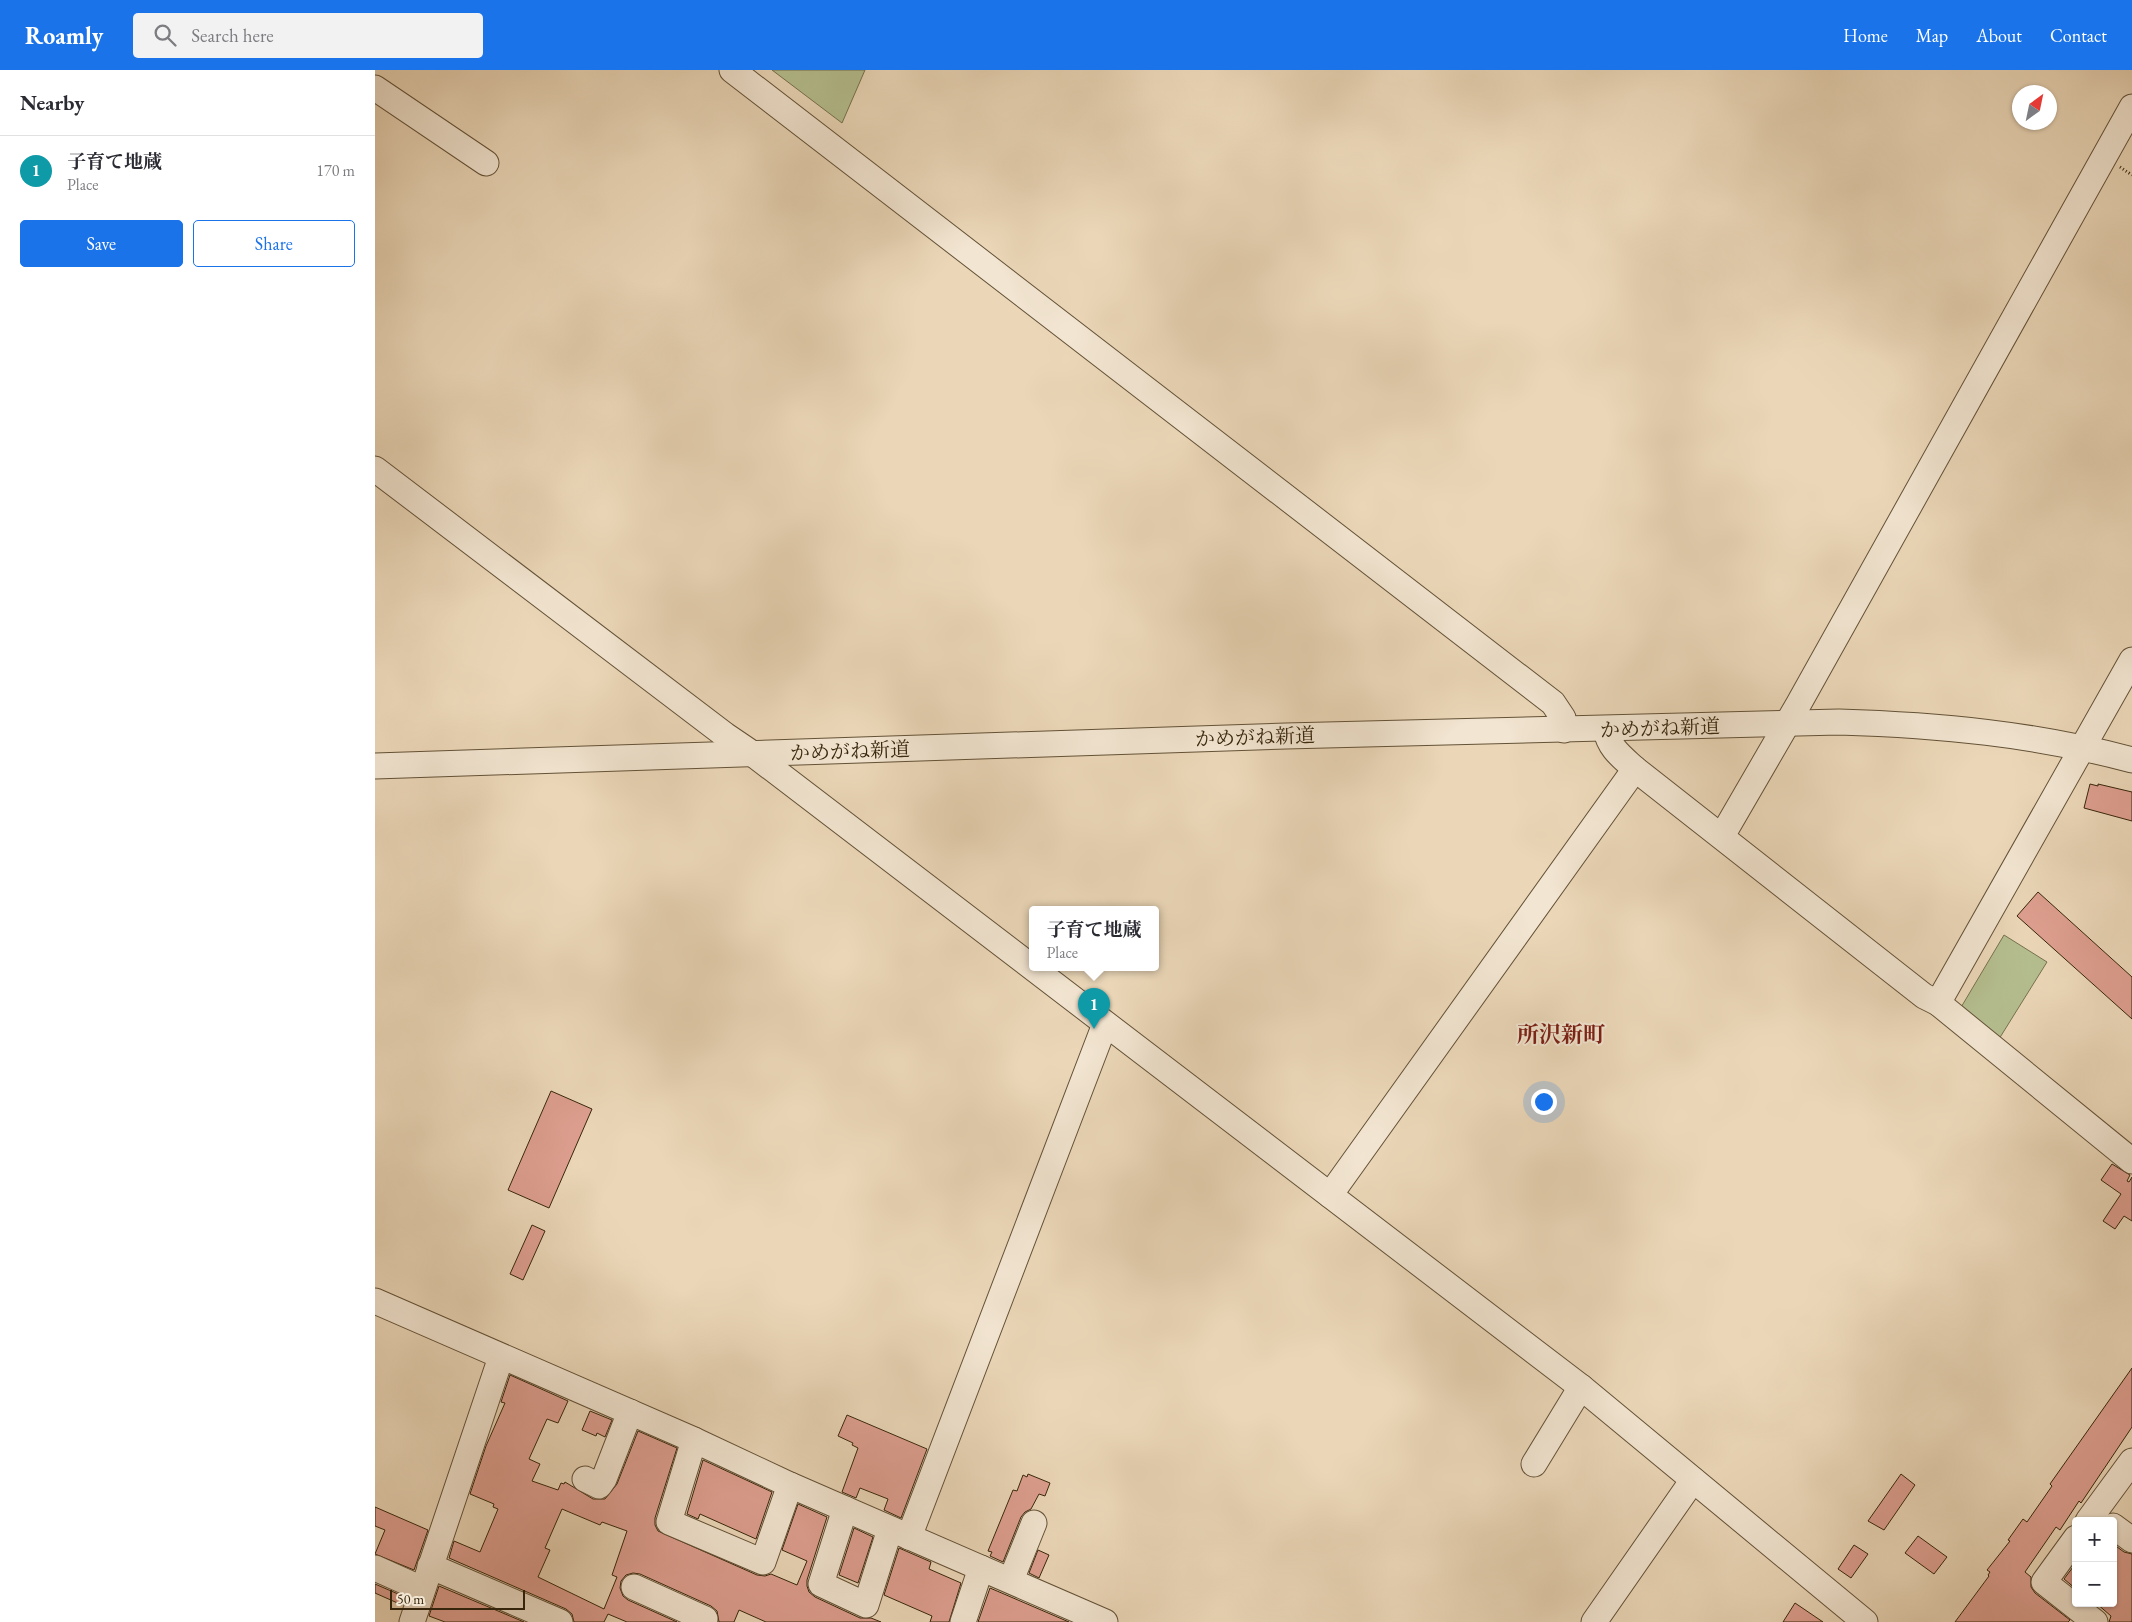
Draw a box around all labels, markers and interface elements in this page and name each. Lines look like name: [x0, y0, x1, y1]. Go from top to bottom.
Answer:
search box: [133, 13, 483, 58]
text: Roamly: [25, 20, 103, 51]
icon: search: [151, 21, 179, 49]
text: Search here: [191, 23, 274, 48]
text: Home: [1843, 24, 1888, 47]
text: Map: [1916, 24, 1948, 47]
text: About: [1976, 24, 2022, 47]
text: Contact: [2050, 24, 2107, 47]
north arrow: [2012, 85, 2057, 130]
text: Nearby: [20, 89, 84, 116]
text: 子育て地蔵: [67, 149, 162, 174]
text: 1: [32, 160, 40, 181]
text: 170 m: [316, 160, 355, 181]
text: Place: [67, 174, 99, 195]
button: Save: [20, 220, 183, 267]
button: Share: [193, 220, 355, 267]
street label: かめがね新道: [1600, 713, 1720, 743]
street label: かめがね新道: [1195, 722, 1315, 752]
street label: かめがね新道: [790, 736, 910, 766]
popup: [1029, 906, 1159, 971]
text: 子育て地蔵: [1046, 917, 1142, 942]
text: Place: [1046, 942, 1078, 963]
pin: 1: [1078, 988, 1110, 1029]
district label: 所沢新町: [1517, 1020, 1605, 1049]
your location: [1531, 1089, 1557, 1115]
map controls: [2072, 1517, 2117, 1607]
button: +: [2072, 1517, 2117, 1562]
button: −: [2072, 1562, 2117, 1607]
scale bar: [390, 1587, 525, 1610]
text: 50 m: [397, 1590, 424, 1608]

